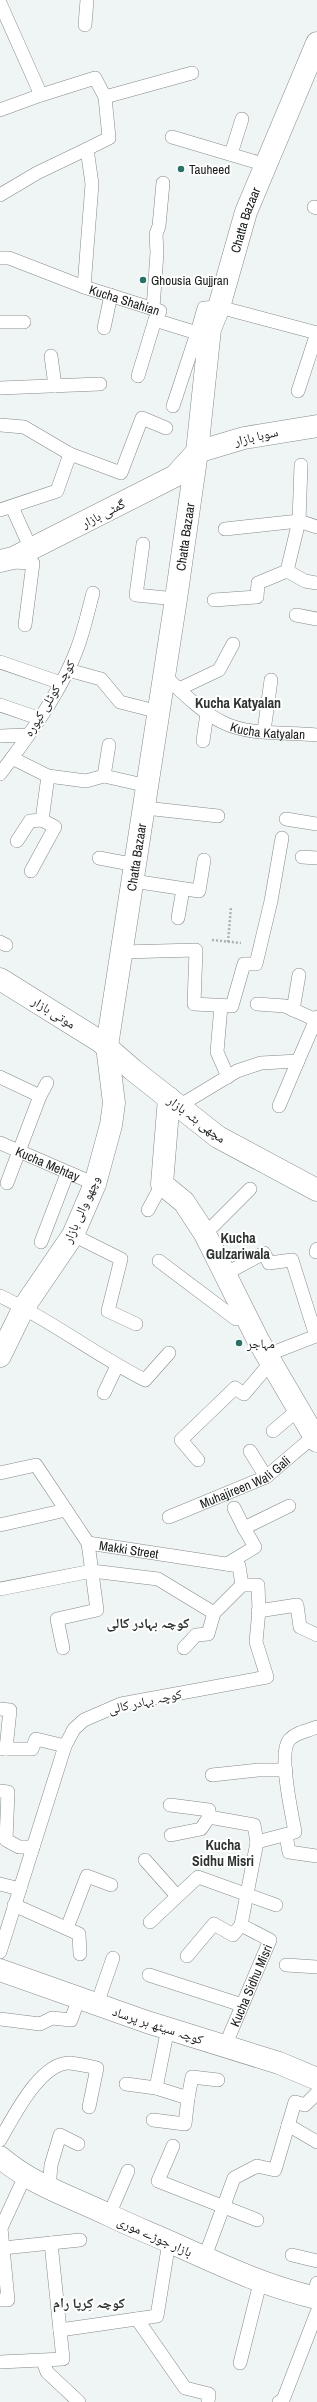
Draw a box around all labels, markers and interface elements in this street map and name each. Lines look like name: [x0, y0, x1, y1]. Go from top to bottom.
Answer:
place label: Tauheed: [189, 161, 230, 178]
marker: Tauheed: [176, 164, 186, 174]
street label: Chatta Bazaar: [227, 184, 265, 255]
place label: Ghousia Gujjran: [151, 272, 229, 289]
marker: Ghousia Gujjran: [138, 275, 148, 285]
street label: Kucha Shahian: [87, 281, 162, 319]
street label: سوہا بازار: [232, 423, 280, 450]
street label: گمٹی بازار: [77, 495, 129, 532]
street label: Chatta Bazaar: [172, 502, 199, 572]
street label: کوچہ کوٹلی کپورہ: [20, 656, 79, 740]
district label: Kucha Katyalan: [195, 694, 281, 712]
street label: Kucha Katyalan: [228, 718, 306, 743]
street label: Chatta Bazaar: [123, 822, 150, 892]
street label: موتی بازار: [28, 992, 79, 1032]
street label: مچھی ہٹہ بازار: [163, 1091, 229, 1147]
street label: Kucha Mehtay: [13, 1143, 83, 1186]
street label: وچھو والی بازار: [59, 1173, 104, 1247]
district label: Kucha Gulzariwala: [206, 1229, 271, 1263]
place label: مہاجر: [246, 1335, 275, 1352]
marker: مہاجر: [234, 1338, 244, 1348]
street label: Muhajireen Wali Gali: [197, 1452, 294, 1512]
street label: Makki Street: [98, 1537, 160, 1563]
district label: کوچہ بہادر کالی: [107, 1614, 189, 1632]
street label: کوچہ بہادر کالی: [107, 1685, 184, 1718]
district label: Kucha Sidhu Misri: [192, 1836, 254, 1870]
street label: Kucha Sidhu Misri: [226, 1942, 276, 2029]
street label: کوچہ سیٹھ ہر پرساد: [110, 2003, 206, 2048]
street label: بازار جوڑے موری: [115, 2212, 195, 2261]
district label: کوچہ کِرپا رام: [53, 2294, 125, 2313]

